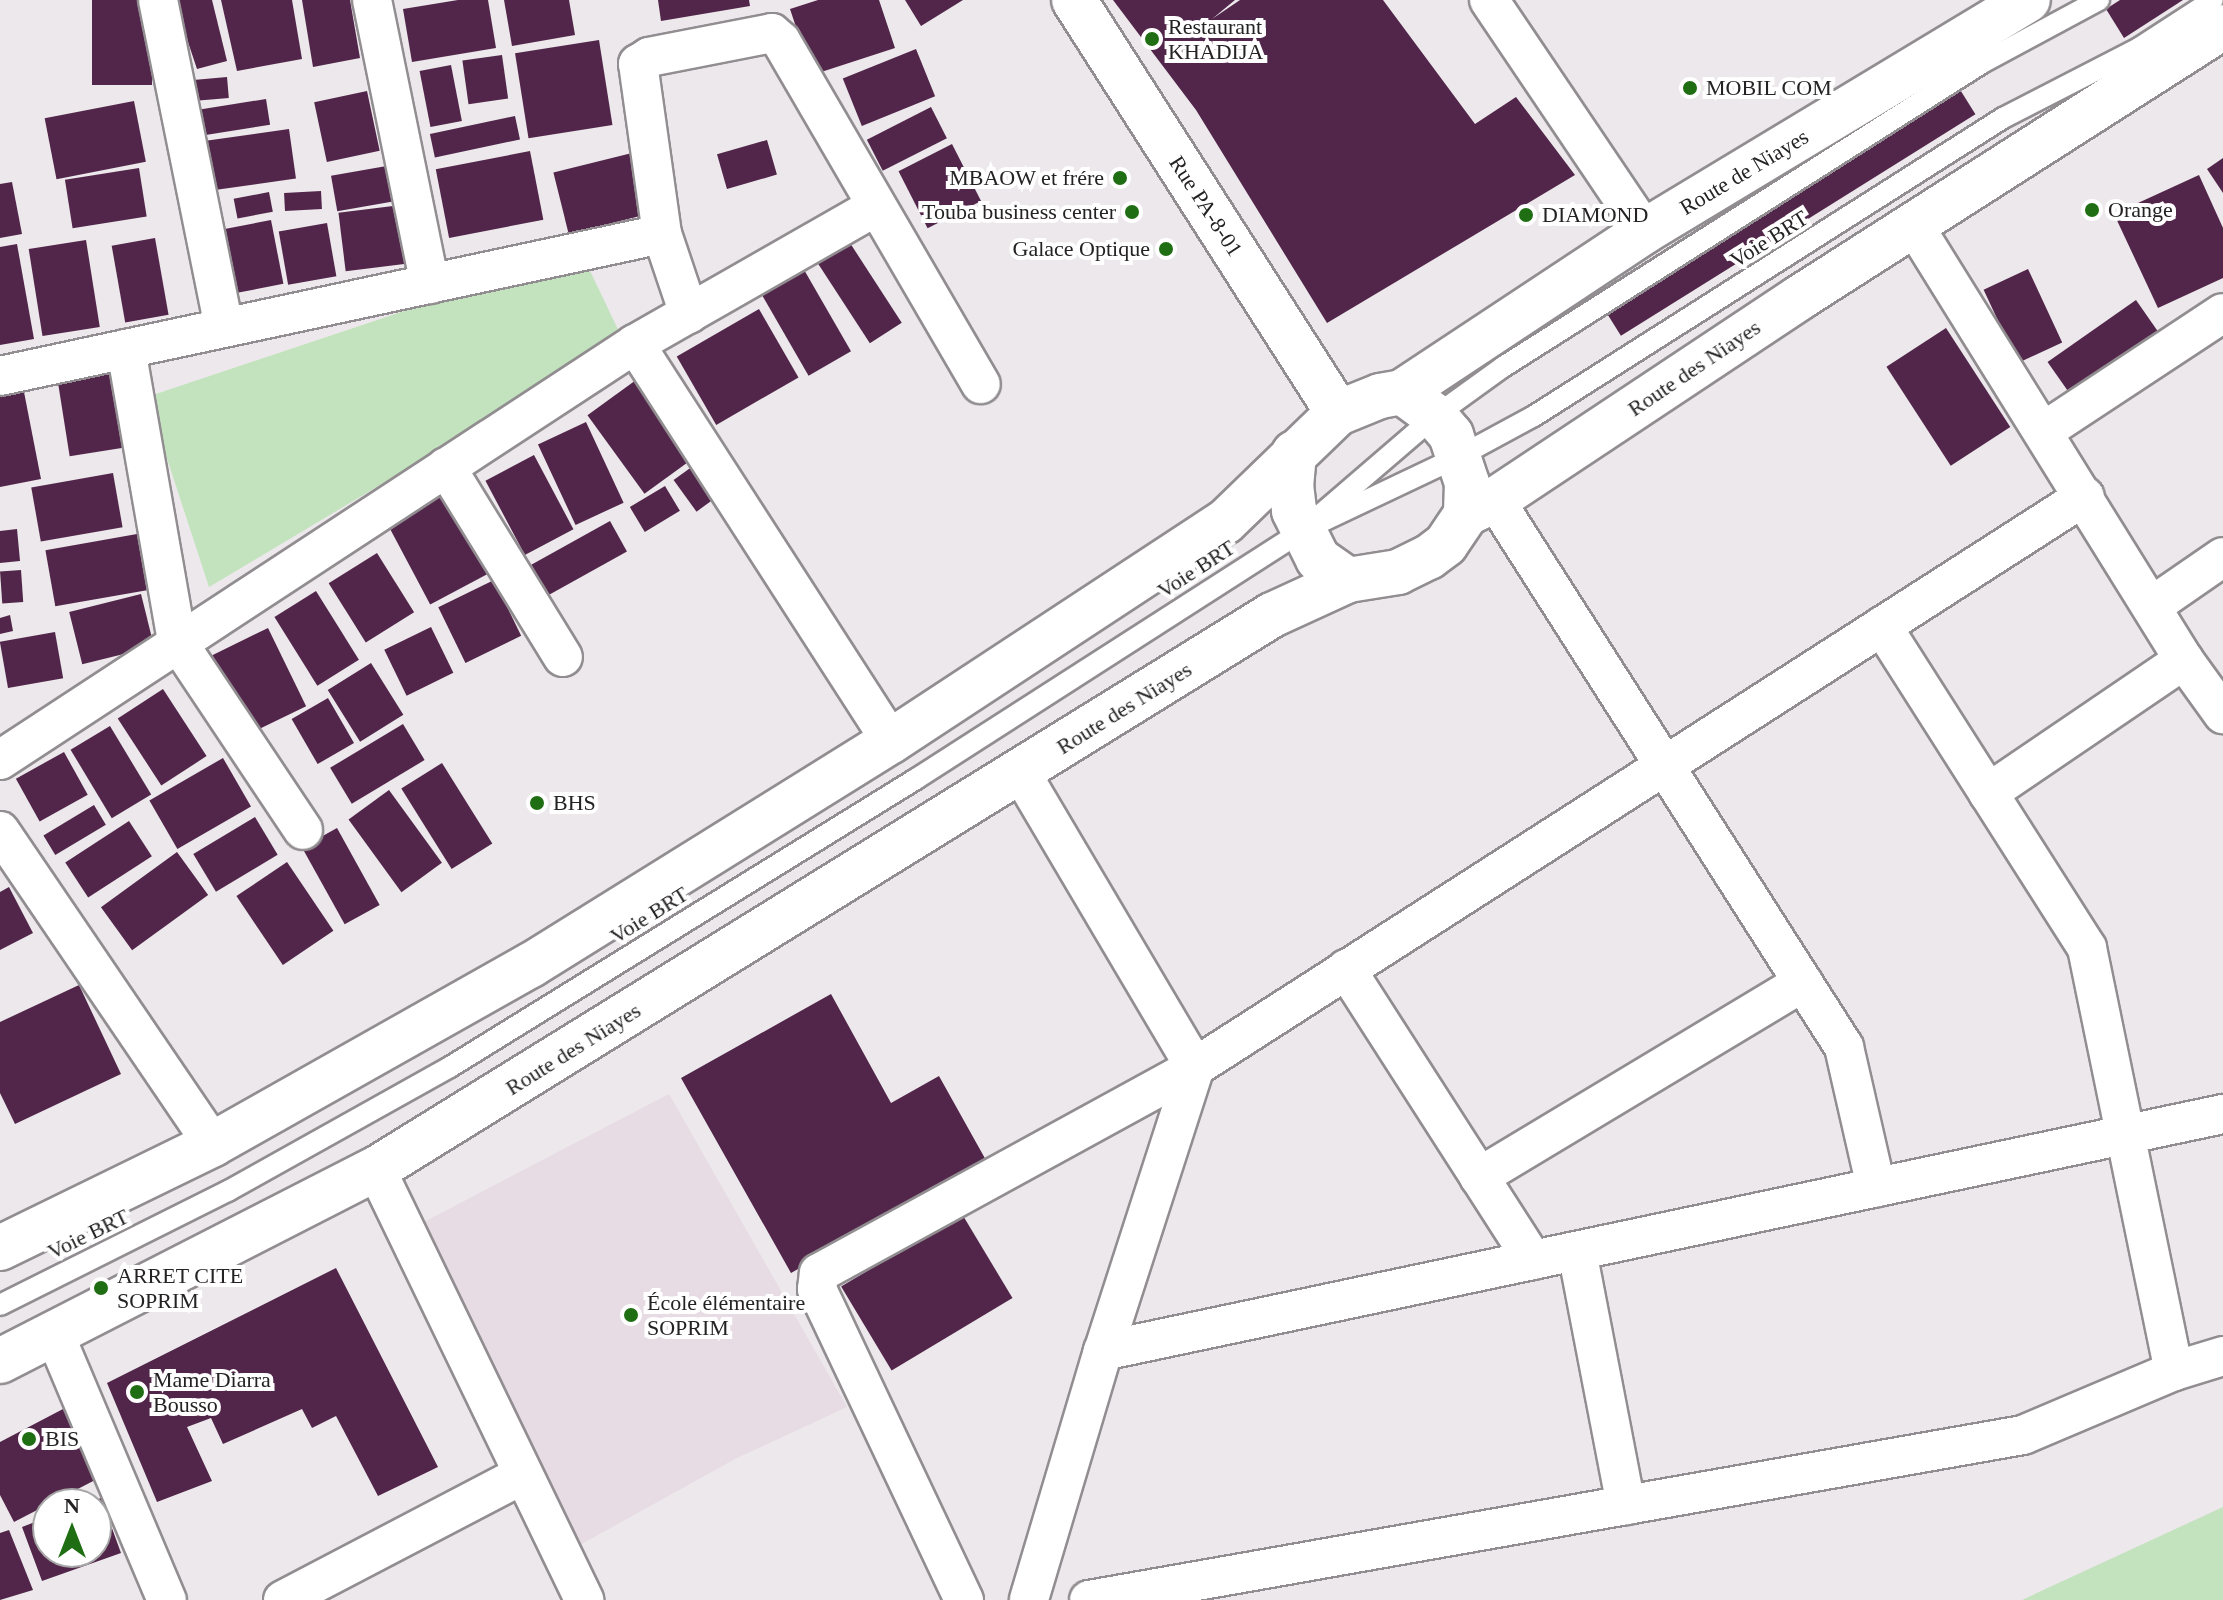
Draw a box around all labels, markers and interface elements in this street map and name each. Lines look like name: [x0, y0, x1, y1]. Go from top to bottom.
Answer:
place label: Restaurant KHADIJA: [1168, 13, 1263, 64]
marker: Restaurant KHADIJA: [1143, 30, 1161, 48]
place label: MOBIL COM: [1706, 75, 1833, 101]
marker: MOBIL COM: [1681, 79, 1699, 97]
street label: Route de Niayes: [1675, 123, 1813, 221]
street label: Rue PA-8-01: [1164, 151, 1248, 261]
place label: MBAOW et frére: [949, 165, 1104, 191]
marker: MBAOW et frére: [1111, 169, 1129, 187]
place label: Orange: [2108, 197, 2173, 223]
place label: Touba business center: [922, 199, 1116, 225]
marker: Orange: [2083, 201, 2101, 219]
place label: DIAMOND: [1542, 202, 1648, 228]
marker: Touba business center: [1123, 203, 1141, 221]
street label: Voie BRT: [1725, 205, 1813, 273]
marker: DIAMOND: [1517, 206, 1535, 224]
place label: Galace Optique: [1013, 236, 1150, 262]
marker: Galace Optique: [1157, 240, 1175, 258]
street label: Route des Niayes: [1623, 314, 1765, 422]
street label: Voie BRT: [1152, 534, 1240, 604]
street label: Route des Niayes: [1052, 656, 1196, 760]
place label: BHS: [553, 790, 596, 816]
marker: BHS: [528, 794, 546, 812]
street label: Voie BRT: [605, 881, 693, 949]
street label: Route des Niayes: [501, 997, 645, 1101]
street label: Voie BRT: [43, 1203, 133, 1265]
place label: ARRET CITE SOPRIM: [117, 1262, 243, 1314]
marker: ARRET CITE SOPRIM: [92, 1279, 110, 1297]
place label: École élémentaire SOPRIM: [647, 1289, 805, 1340]
marker: École élémentaire SOPRIM: [622, 1306, 640, 1324]
place label: Mame Diarra Bousso: [153, 1366, 271, 1418]
marker: Mame Diarra Bousso: [128, 1383, 146, 1401]
place label: BIS: [45, 1426, 79, 1452]
marker: BIS: [20, 1430, 38, 1448]
north arrow: [32, 1488, 112, 1568]
text: N: [64, 1493, 80, 1518]

